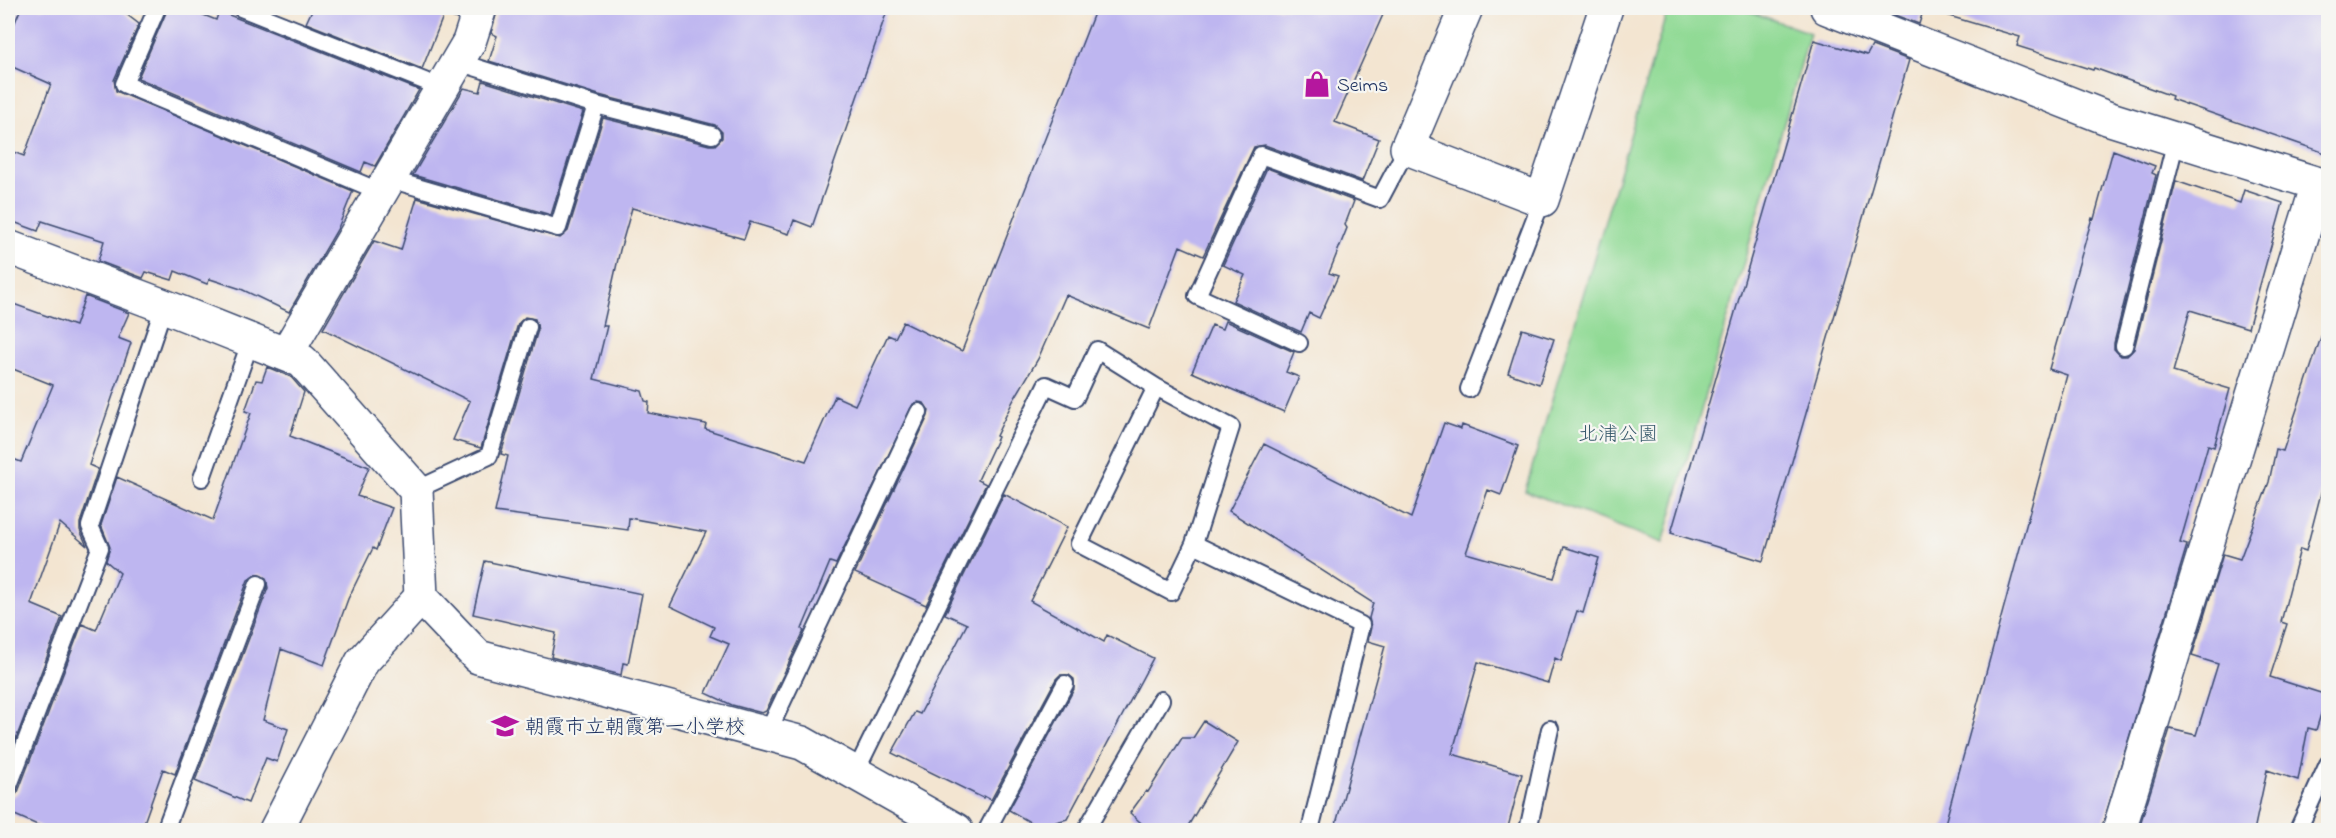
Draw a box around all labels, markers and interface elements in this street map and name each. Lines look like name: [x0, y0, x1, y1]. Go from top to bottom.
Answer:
shop icon: Seims: [1302, 69, 1332, 99]
place label: Seims: [1337, 72, 1388, 101]
park label: 北浦公園: [1578, 421, 1658, 450]
school or university icon: 朝霞市立朝霞第一小学校: [490, 711, 520, 741]
place label: 朝霞市立朝霞第一小学校: [525, 714, 745, 743]

